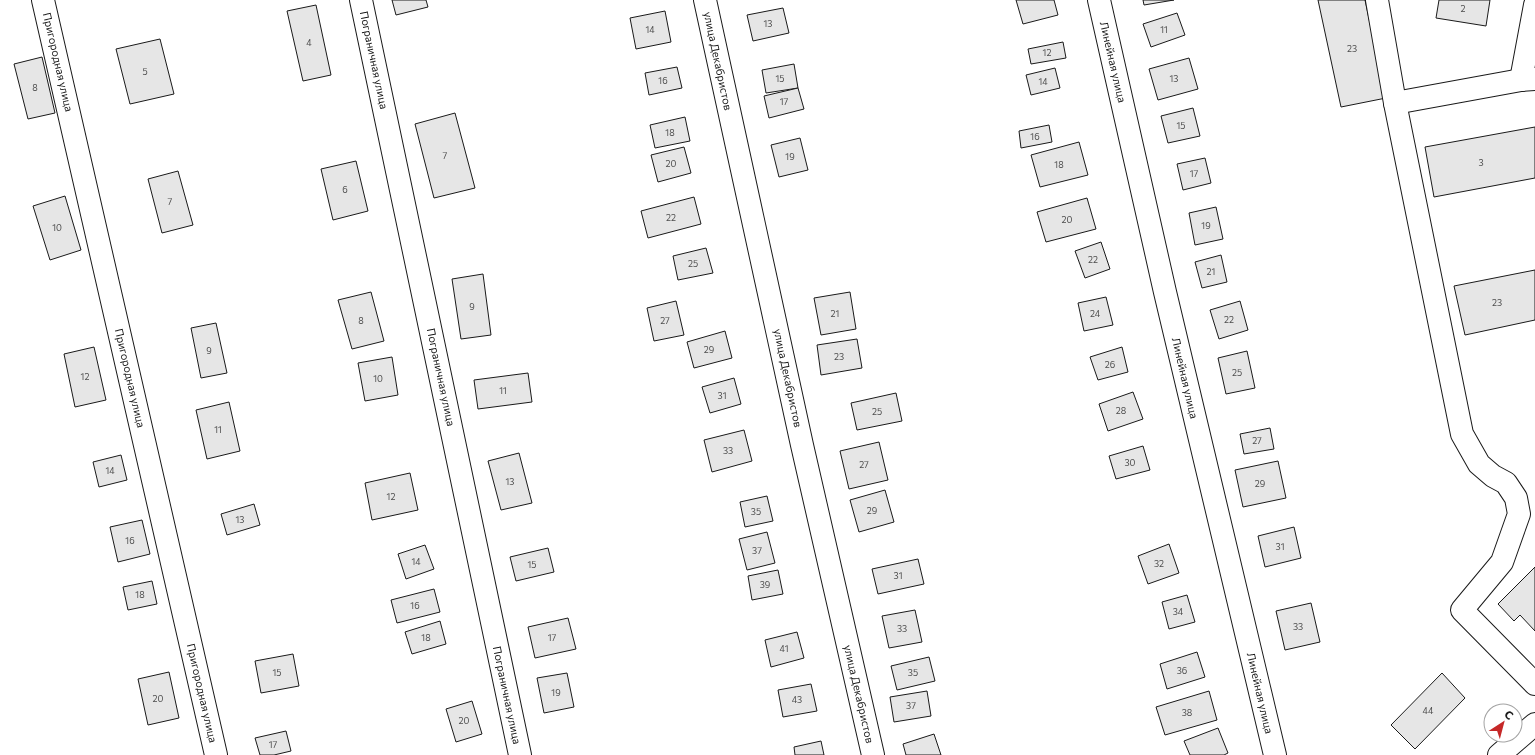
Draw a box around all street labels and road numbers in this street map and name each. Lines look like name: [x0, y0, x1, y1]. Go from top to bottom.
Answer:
street label: Пограничная улица: [358, 10, 391, 110]
street label: улица Декабристов: [702, 10, 735, 112]
street label: Пригородная улица: [41, 11, 76, 113]
street label: Линейная улица: [1098, 20, 1129, 104]
street label: Пригородная улица: [113, 327, 148, 429]
street label: Пограничная улица: [425, 327, 458, 427]
street label: улица Декабристов: [772, 327, 805, 429]
street label: Линейная улица: [1170, 336, 1201, 420]
street label: Пригородная улица: [185, 642, 220, 744]
street label: улица Декабристов: [842, 643, 877, 744]
street label: Пограничная улица: [491, 645, 524, 745]
street label: Линейная улица: [1245, 651, 1276, 735]

